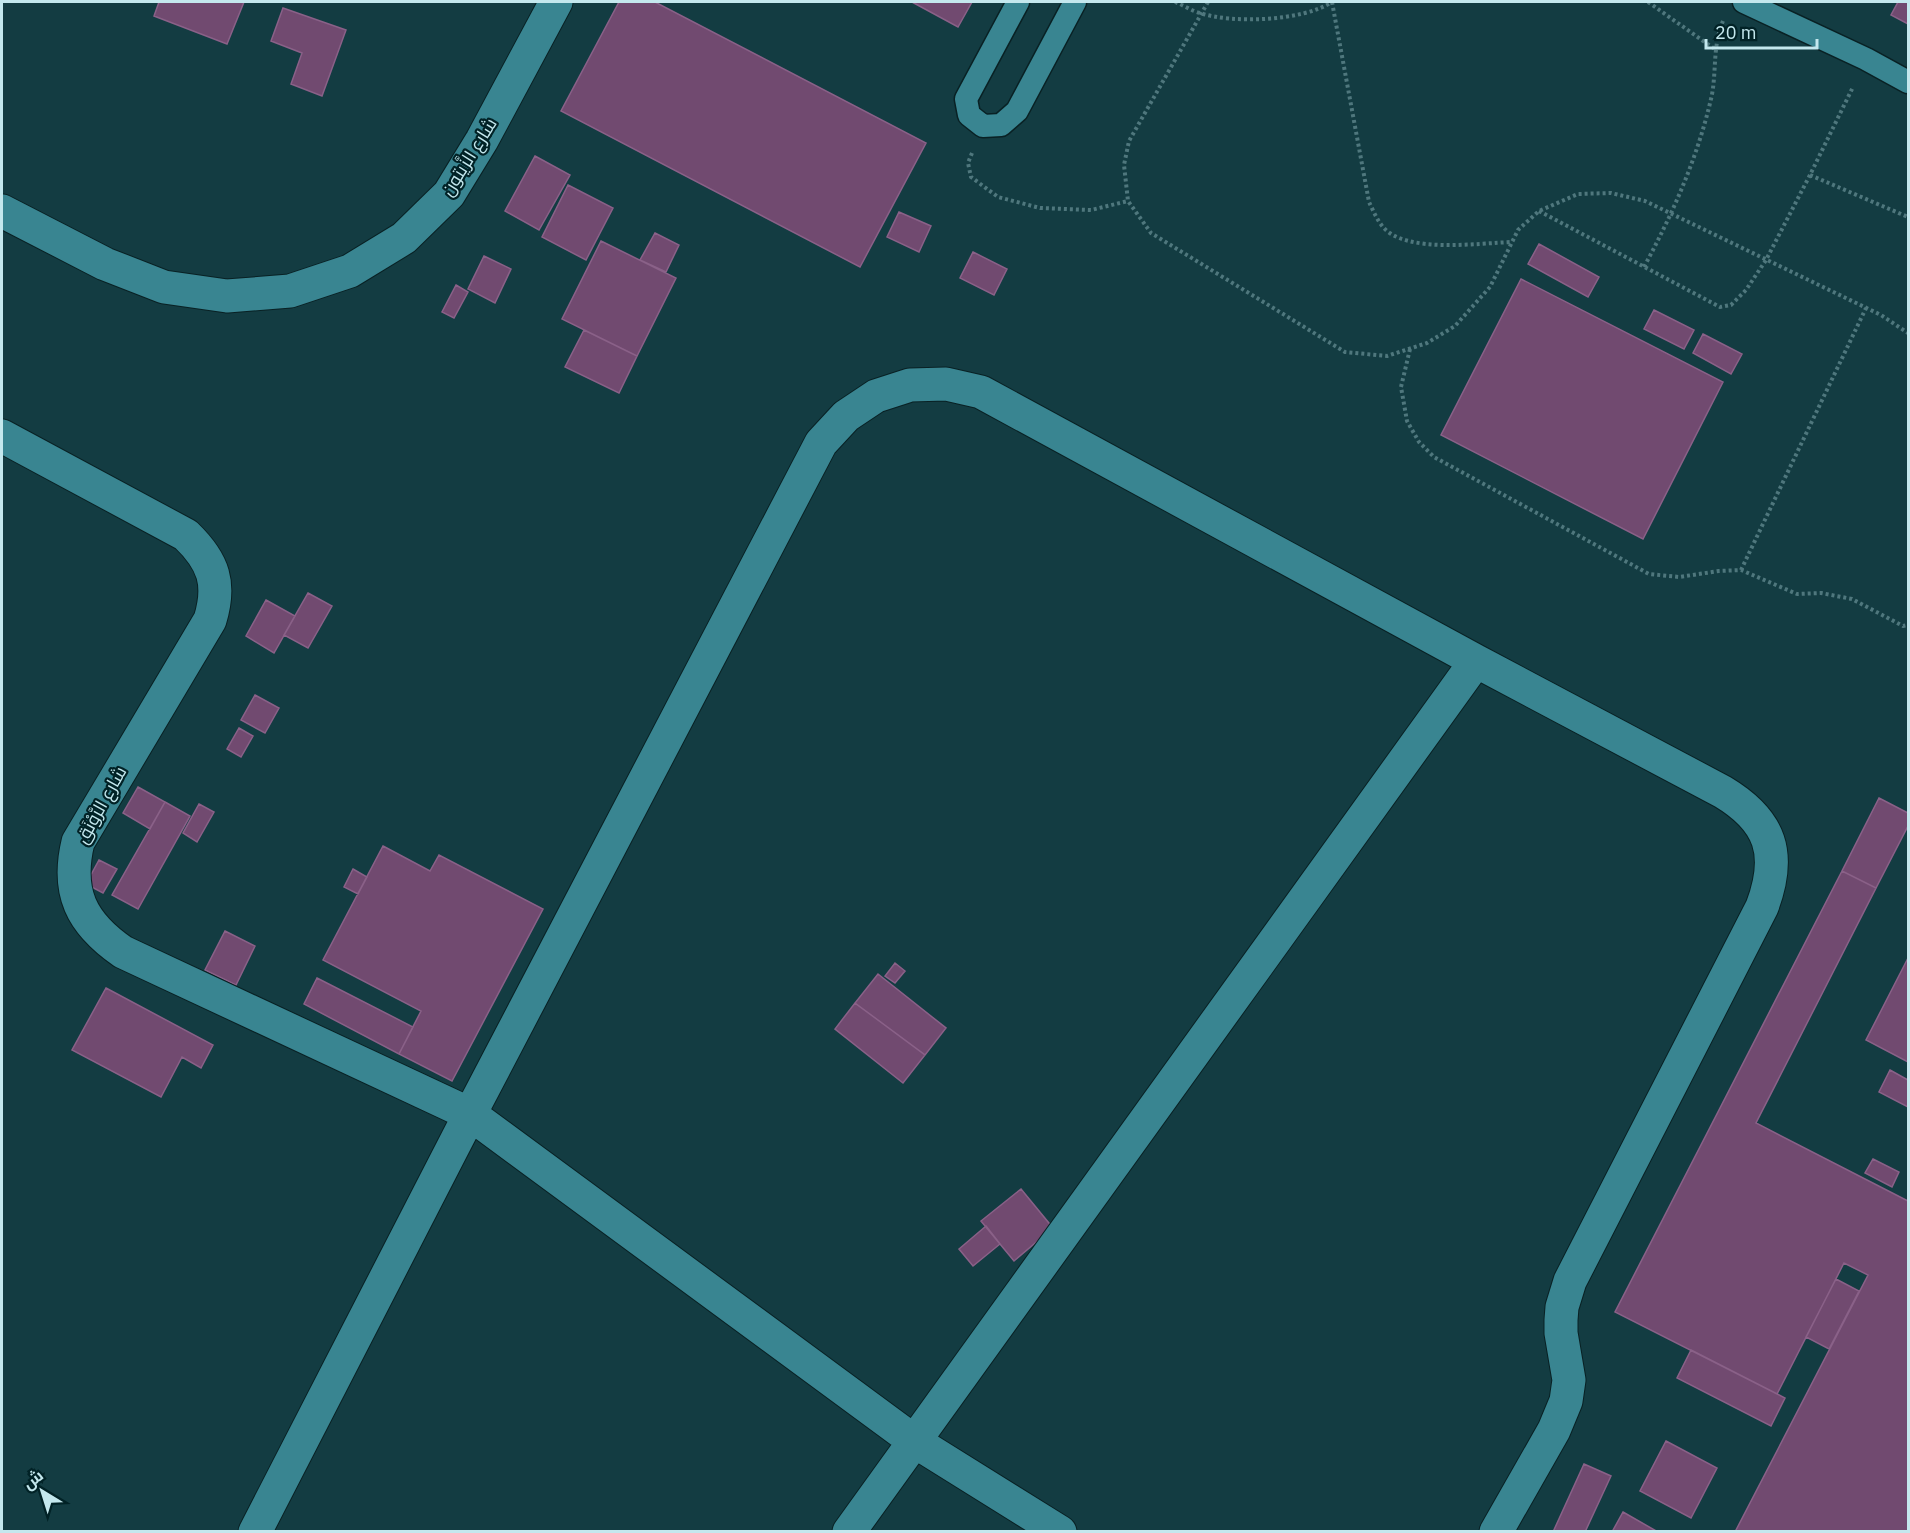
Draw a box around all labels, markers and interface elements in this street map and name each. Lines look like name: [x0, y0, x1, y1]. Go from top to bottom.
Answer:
scale bar: [1706, 12, 1817, 50]
text: 20 m: [1715, 21, 1757, 44]
street label: شارع الزَّيتون: [435, 113, 503, 201]
street label: شارع الرَّوْنَق: [70, 762, 132, 848]
north arrow: [12, 1461, 72, 1521]
text: ش: [19, 1465, 47, 1493]

